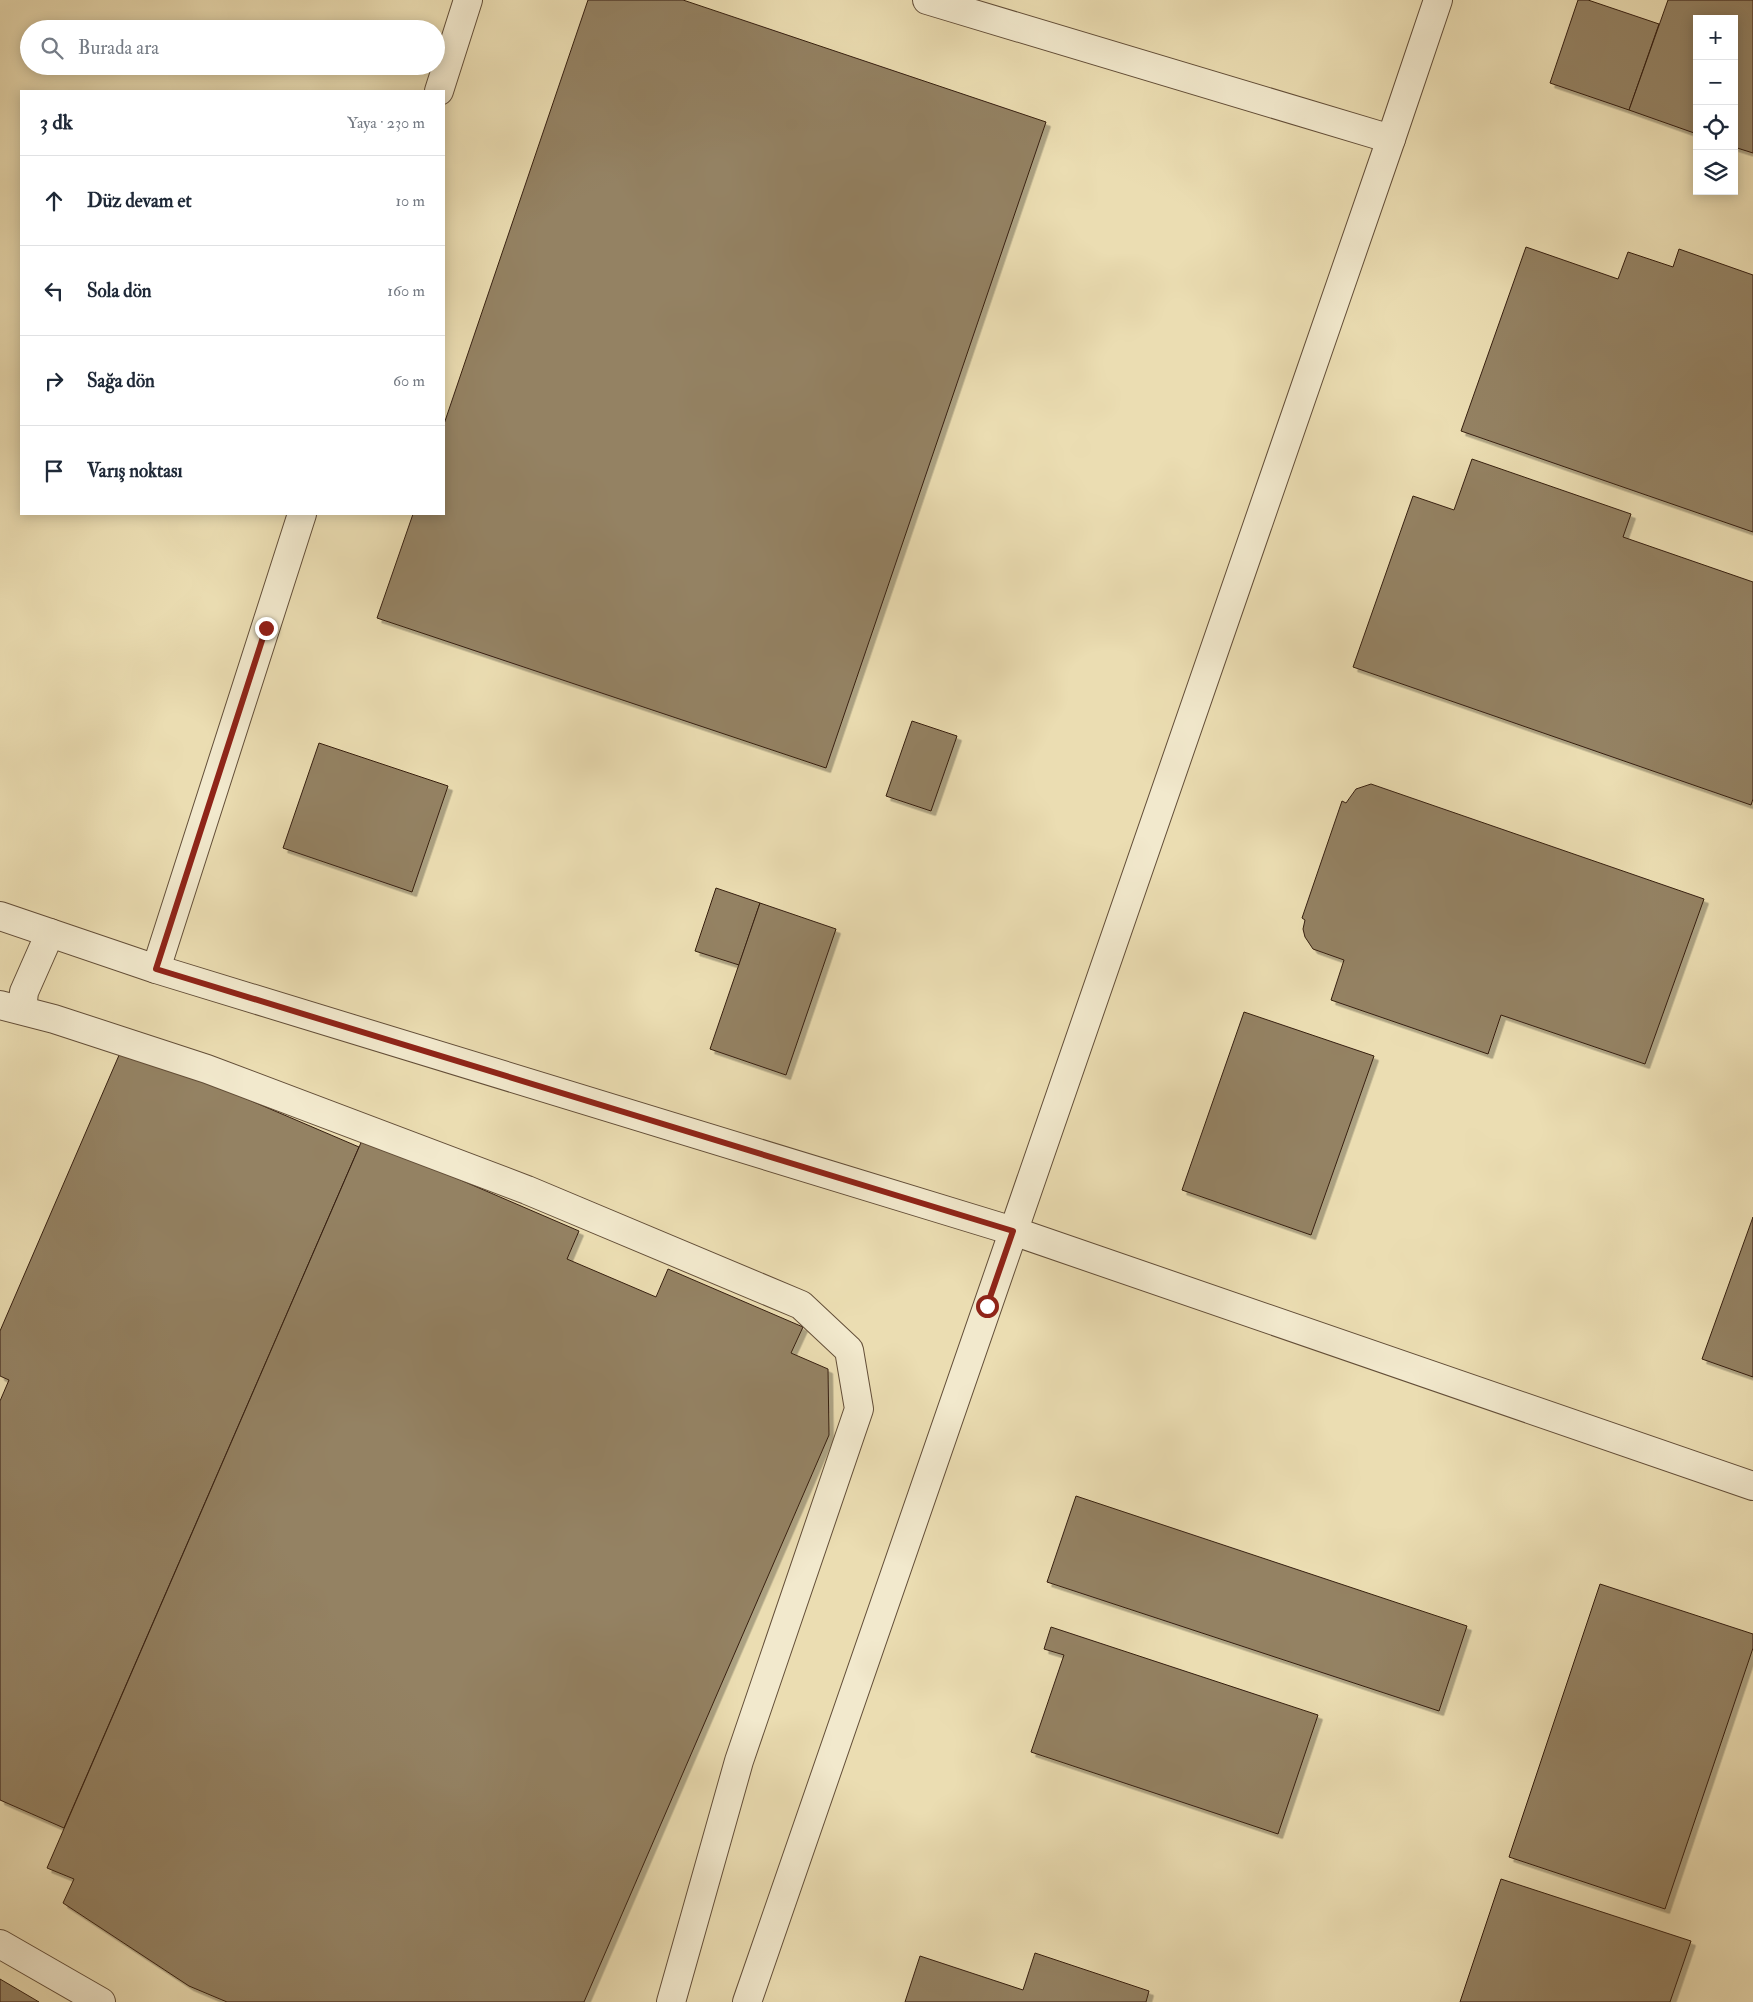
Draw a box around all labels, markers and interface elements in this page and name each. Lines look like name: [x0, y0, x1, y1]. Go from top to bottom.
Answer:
map controls: [1693, 15, 1738, 195]
button: +: [1693, 15, 1738, 60]
search box: [20, 20, 445, 75]
icon: search: [38, 34, 66, 62]
text: Burada ara: [78, 36, 159, 60]
button: −: [1693, 60, 1738, 105]
button: locate: [1693, 105, 1738, 150]
text: 3 dk: [40, 109, 73, 136]
text: Yaya · 230 m: [347, 113, 425, 133]
button: layers: [1693, 150, 1738, 195]
icon: ahead: [40, 187, 68, 215]
text: Düz devam et: [87, 189, 192, 213]
text: 10 m: [395, 191, 425, 211]
icon: left: [40, 277, 68, 305]
text: Sola dön: [87, 279, 152, 303]
text: 160 m: [387, 281, 425, 301]
icon: right: [40, 367, 68, 395]
text: Sağa dön: [87, 369, 155, 393]
text: 60 m: [393, 371, 425, 391]
icon: arrive: [40, 457, 68, 485]
text: Varış noktası: [87, 459, 183, 483]
route end: [255, 617, 278, 640]
route start: [976, 1295, 999, 1318]

